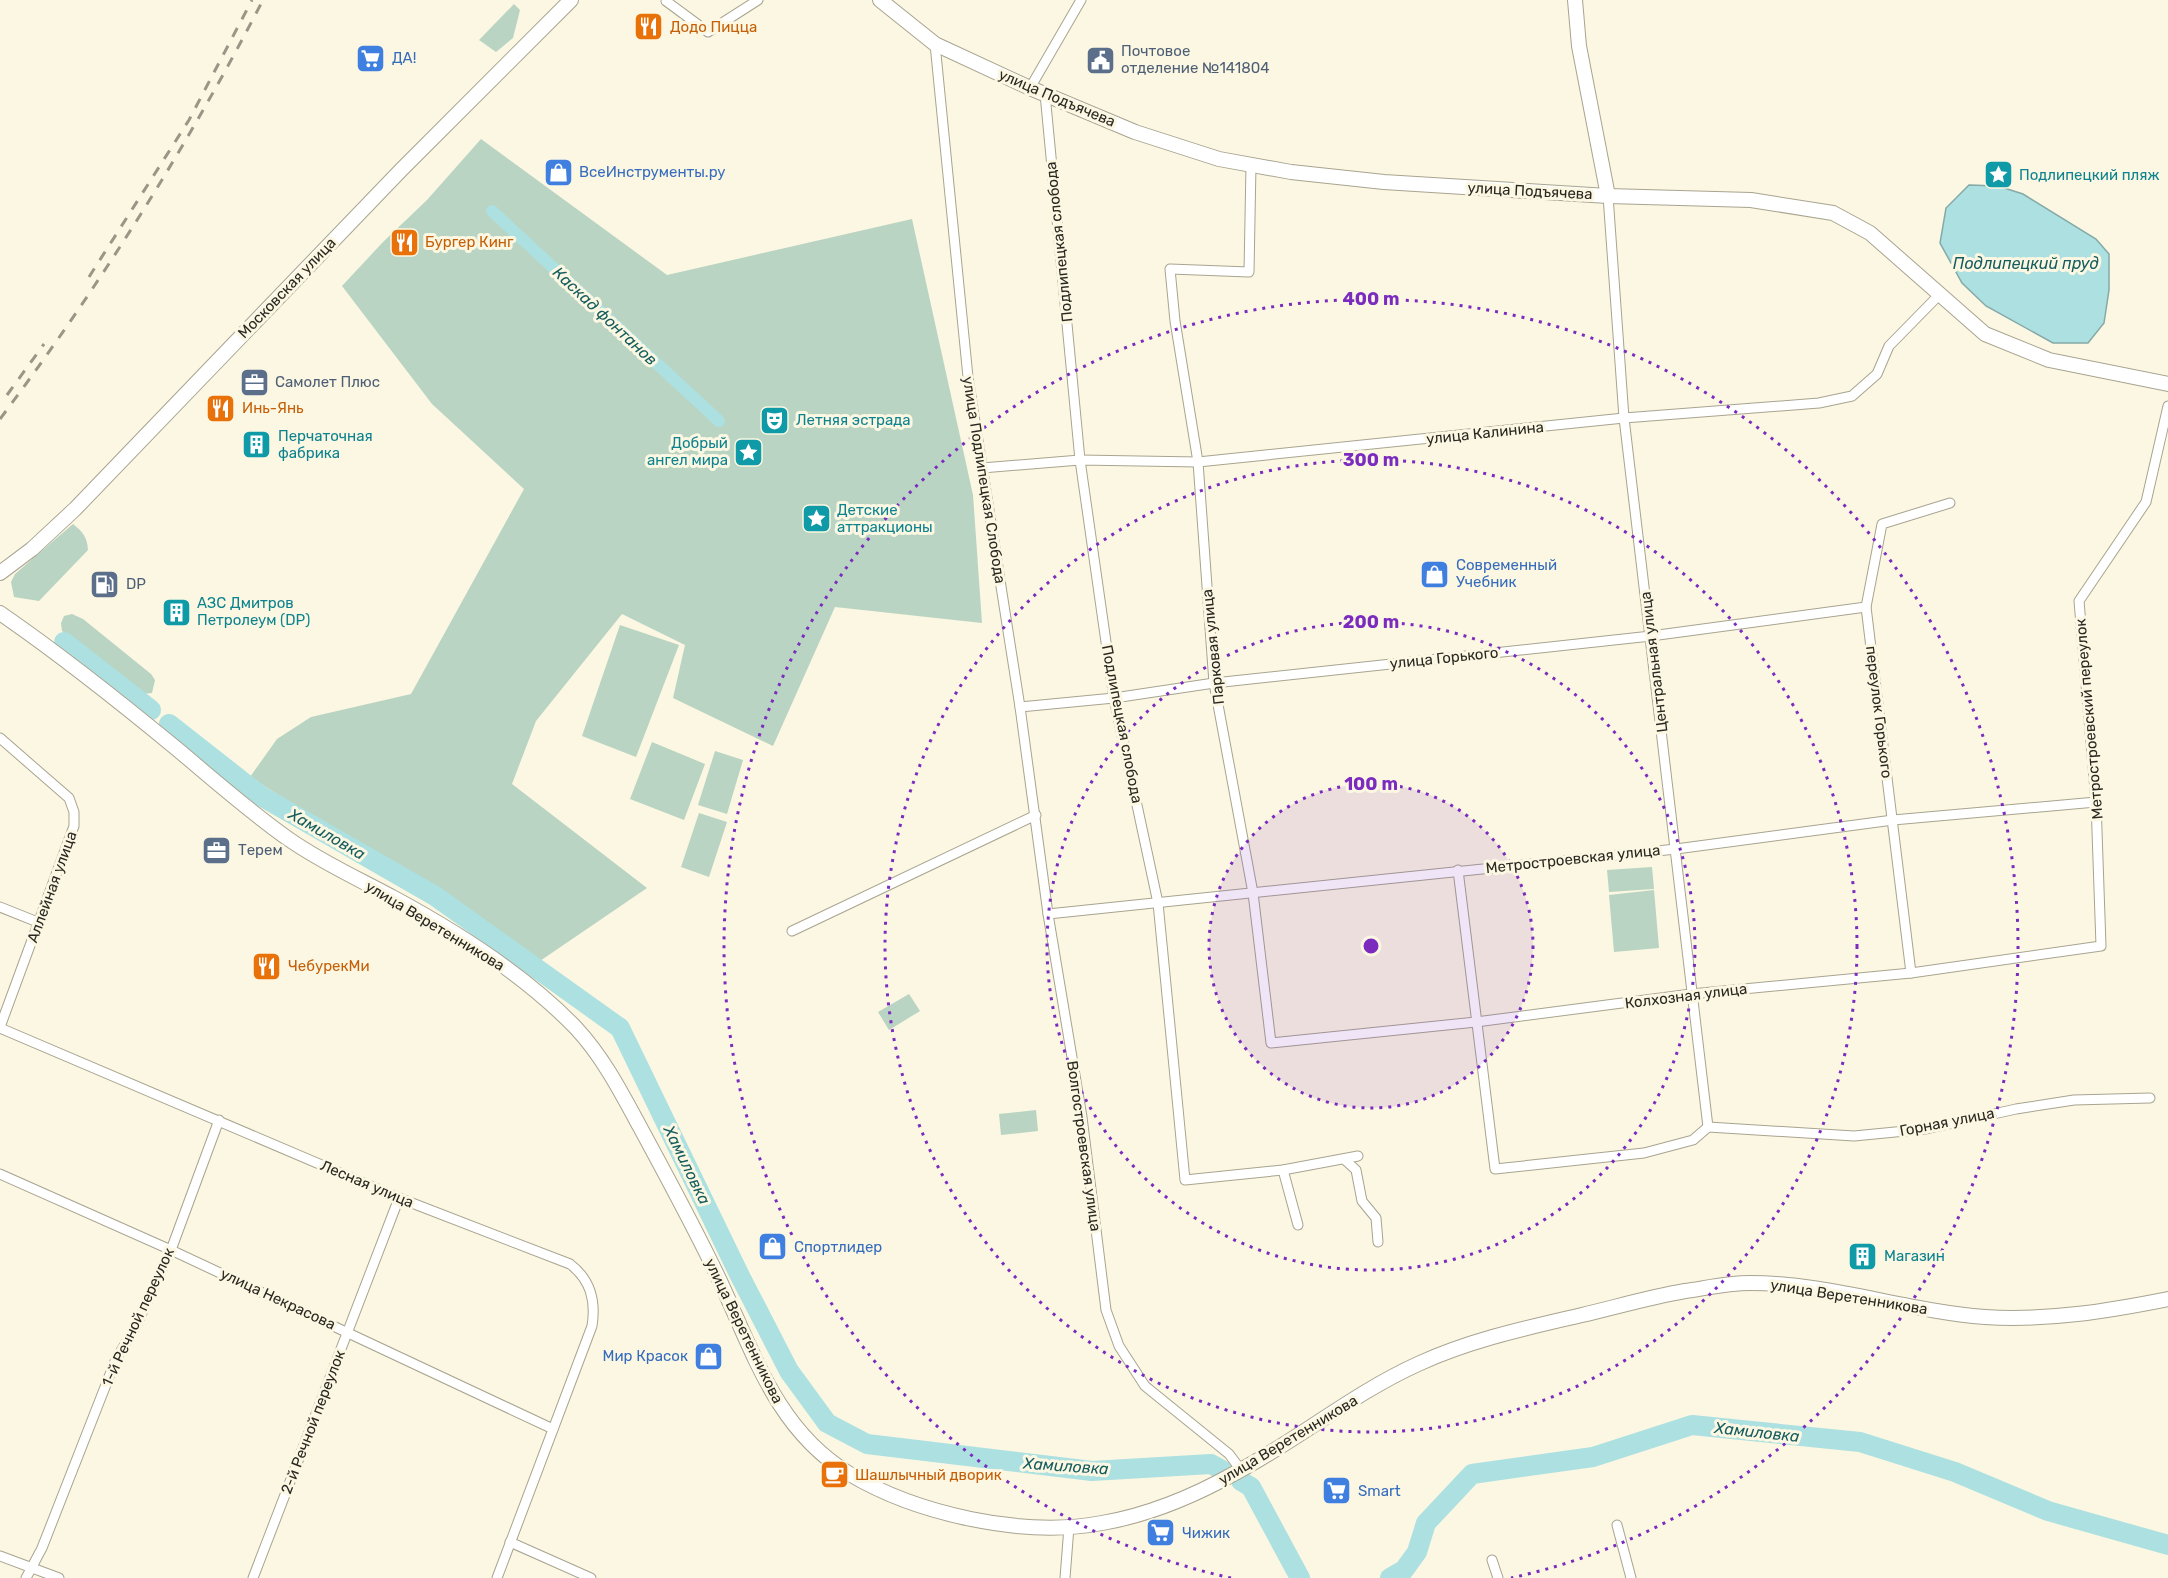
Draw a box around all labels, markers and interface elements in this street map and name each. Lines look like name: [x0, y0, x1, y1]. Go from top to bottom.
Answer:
restaurant icon: Додо Пицца: [633, 11, 665, 43]
place label: Додо Пицца: [670, 18, 757, 36]
supermarket icon: ДА!: [355, 42, 387, 74]
place label: Почтовое отделение №141804: [1121, 42, 1270, 77]
public building icon: Почтовое отделение №141804: [1084, 44, 1116, 76]
place label: ДА!: [392, 49, 416, 67]
street label: улица Подъячева: [996, 65, 1118, 131]
shop icon: ВсеИнструменты.ру: [542, 156, 574, 188]
place icon: Подлипецкий пляж: [1982, 159, 2014, 191]
street label: Подлипецкая слобода: [1042, 161, 1076, 323]
place label: ВсеИнструменты.ру: [579, 163, 726, 181]
place label: Подлипецкий пляж: [2019, 166, 2159, 184]
street label: улица Подъячева: [1467, 179, 1593, 203]
restaurant icon: Бургер Кинг: [388, 226, 420, 258]
place label: Бургер Кинг: [425, 233, 514, 251]
street label: Московская улица: [234, 234, 340, 342]
water label: Подлипецкий пруд: [1953, 254, 2099, 273]
water label: Каскад фонтанов: [549, 263, 661, 369]
text: 400 m: [1342, 288, 1400, 310]
office icon: Самолет Плюс: [238, 366, 270, 398]
place label: Самолет Плюс: [275, 373, 380, 391]
street label: улица Подлипецкая Слобода: [959, 375, 1009, 585]
restaurant icon: Инь-Янь: [205, 392, 237, 424]
place label: Инь-Янь: [242, 399, 304, 417]
theatre icon: Летняя эстрада: [759, 404, 791, 436]
place label: Летняя эстрада: [796, 411, 911, 429]
street label: улица Калинина: [1425, 418, 1545, 448]
place label: Перчаточная фабрика: [278, 427, 373, 462]
building icon: Перчаточная фабрика: [241, 429, 273, 461]
place label: Добрый ангел мира: [647, 434, 728, 469]
place icon: Добрый ангел мира: [733, 436, 765, 468]
text: 300 m: [1343, 449, 1399, 471]
place label: Детские аттракционы: [837, 501, 933, 536]
place icon: Детские аттракционы: [800, 503, 832, 535]
place label: Современный Учебник: [1456, 556, 1557, 591]
shop icon: Современный Учебник: [1419, 558, 1451, 590]
fuel station icon: DP: [89, 568, 121, 600]
place label: DP: [126, 575, 146, 593]
street label: Парковая улица: [1198, 588, 1228, 706]
street label: Центральная улица: [1636, 590, 1672, 734]
place label: АЗС Дмитров Петролеум (DP): [197, 594, 310, 629]
building icon: АЗС Дмитров Петролеум (DP): [160, 596, 192, 628]
text: 200 m: [1343, 611, 1399, 633]
street label: Метростроевский переулок: [2071, 618, 2107, 820]
street label: Подлипецкая слобода: [1098, 643, 1146, 805]
street label: улица Горького: [1389, 643, 1499, 673]
street label: переулок Горького: [1862, 645, 1896, 779]
text: 100 m: [1344, 773, 1398, 795]
water label: Хамиловка: [284, 804, 369, 864]
street label: Аллейная улица: [23, 829, 81, 945]
office icon: Терем: [201, 834, 233, 866]
place label: Терем: [238, 841, 283, 859]
street label: Метростроевская улица: [1485, 841, 1661, 877]
street label: улица Веретенникова: [362, 877, 508, 975]
centre of rings: [1361, 936, 1381, 956]
restaurant icon: ЧебурекМи: [251, 950, 283, 982]
place label: ЧебурекМи: [288, 957, 370, 975]
street label: Колхозная улица: [1624, 980, 1748, 1012]
street label: Волгостроевская улица: [1063, 1060, 1105, 1232]
street label: Горная улица: [1898, 1104, 1996, 1140]
water label: Хамиловка: [659, 1122, 714, 1208]
street label: Лесная улица: [318, 1156, 416, 1212]
shop icon: Спортлидер: [757, 1231, 789, 1263]
place label: Спортлидер: [794, 1238, 882, 1256]
building icon: Магазин: [1847, 1240, 1879, 1272]
street label: 1-й Речной переулок: [98, 1245, 178, 1389]
place label: Магазин: [1884, 1247, 1945, 1265]
street label: улица Веретенникова: [701, 1256, 787, 1406]
street label: улица Некрасова: [218, 1264, 338, 1334]
street label: улица Веретенникова: [1769, 1276, 1929, 1318]
shop icon: Мир Красок: [693, 1340, 725, 1372]
street label: 2-й Речной переулок: [277, 1347, 349, 1497]
place label: Мир Красок: [603, 1347, 688, 1365]
street label: улица Веретенникова: [1215, 1391, 1361, 1489]
water label: Хамиловка: [1713, 1418, 1800, 1446]
water label: Хамиловка: [1022, 1453, 1109, 1478]
cafe icon: Шашлычный дворик: [818, 1459, 850, 1491]
place label: Шашлычный дворик: [855, 1466, 1002, 1484]
supermarket icon: Smart: [1321, 1475, 1353, 1507]
place label: Smart: [1358, 1482, 1401, 1500]
supermarket icon: Чижик: [1145, 1517, 1177, 1549]
place label: Чижик: [1182, 1524, 1230, 1542]

